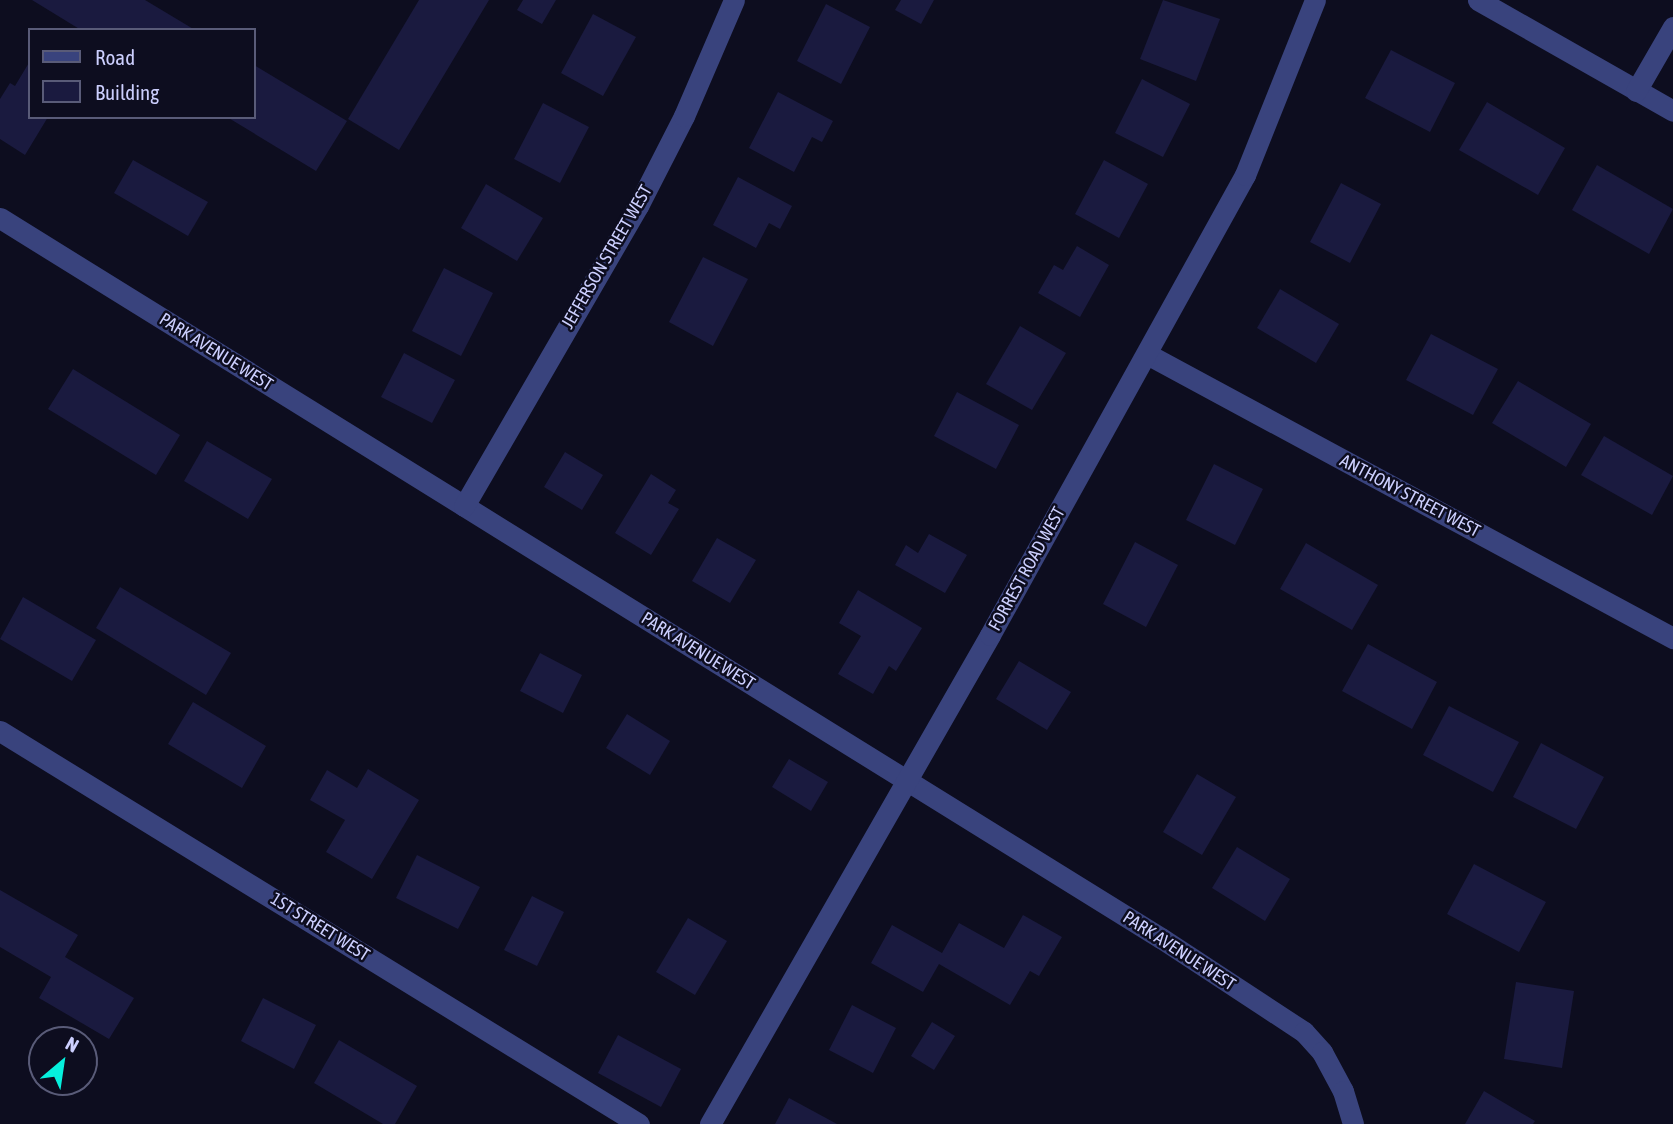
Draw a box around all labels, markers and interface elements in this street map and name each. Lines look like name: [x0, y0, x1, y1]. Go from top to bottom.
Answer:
legend: [28, 28, 256, 119]
text: Road: [95, 45, 135, 69]
text: Building: [95, 80, 159, 104]
street label: JEFFERSON STREET WEST: [557, 181, 657, 333]
street label: PARK AVENUE WEST: [155, 308, 277, 396]
street label: ANTHONY STREET WEST: [1336, 450, 1484, 542]
street label: FORREST ROAD WEST: [984, 503, 1070, 635]
street label: PARK AVENUE WEST: [637, 607, 759, 695]
street label: 1ST STREET WEST: [266, 888, 374, 966]
street label: PARK AVENUE WEST: [1119, 907, 1239, 995]
north arrow: [28, 1026, 98, 1096]
text: N: [62, 1032, 82, 1057]

